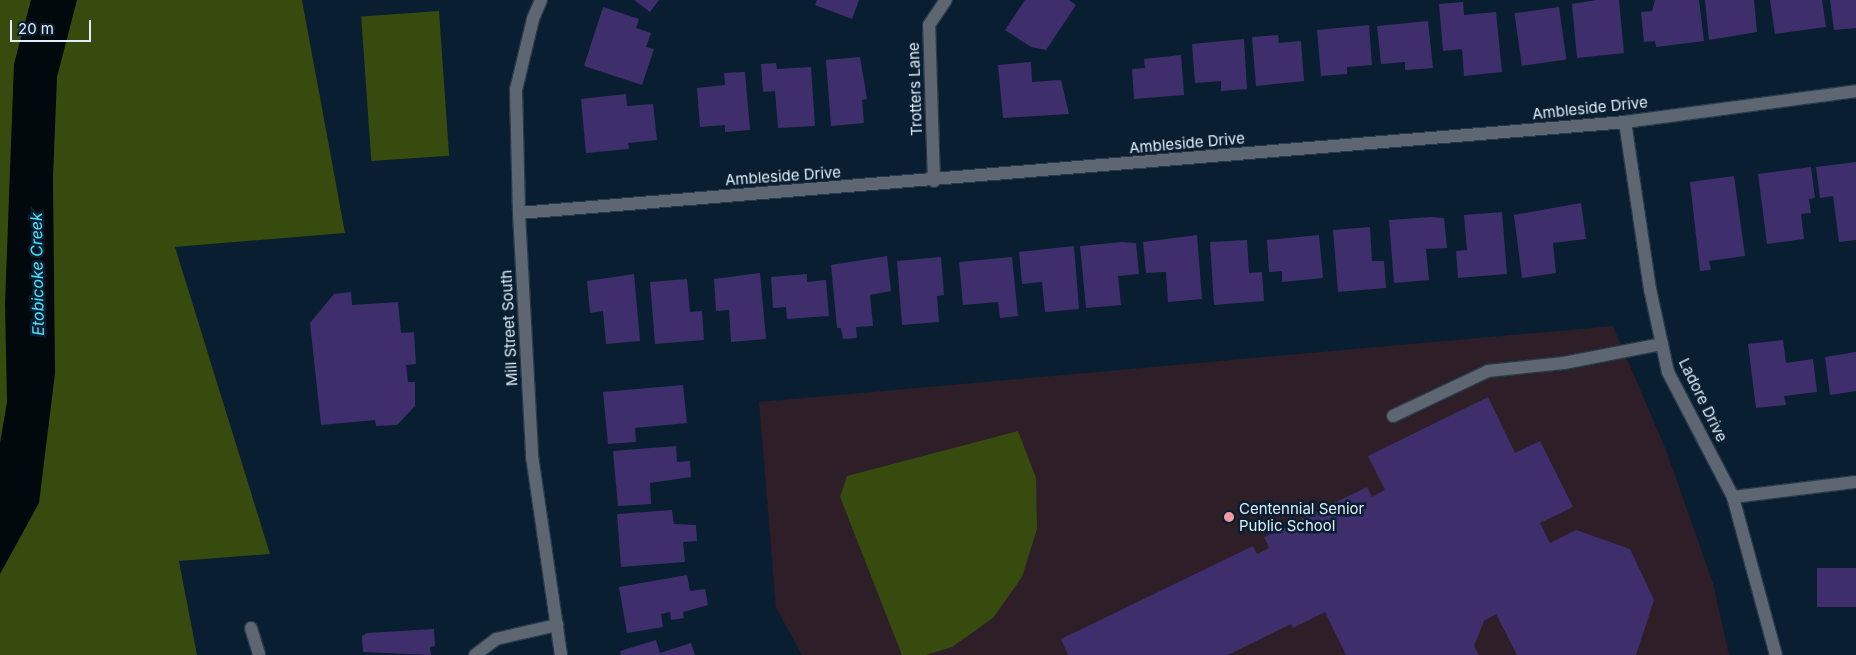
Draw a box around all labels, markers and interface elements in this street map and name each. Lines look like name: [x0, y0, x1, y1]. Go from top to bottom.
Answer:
scale bar: [12, 10, 94, 42]
text: 20 m: [18, 19, 54, 38]
street label: Trotters Lane: [904, 42, 926, 136]
street label: Ambleside Drive: [1531, 93, 1649, 123]
street label: Ambleside Drive: [1128, 129, 1246, 157]
street label: Ambleside Drive: [725, 163, 841, 189]
water label: Etobicoke Creek: [26, 212, 48, 336]
street label: Mill Street South: [497, 269, 521, 387]
street label: Ladore Drive: [1675, 355, 1731, 445]
place label: Centennial Senior Public School: [1239, 499, 1364, 534]
marker: Centennial Senior Public School: [1223, 511, 1235, 523]

